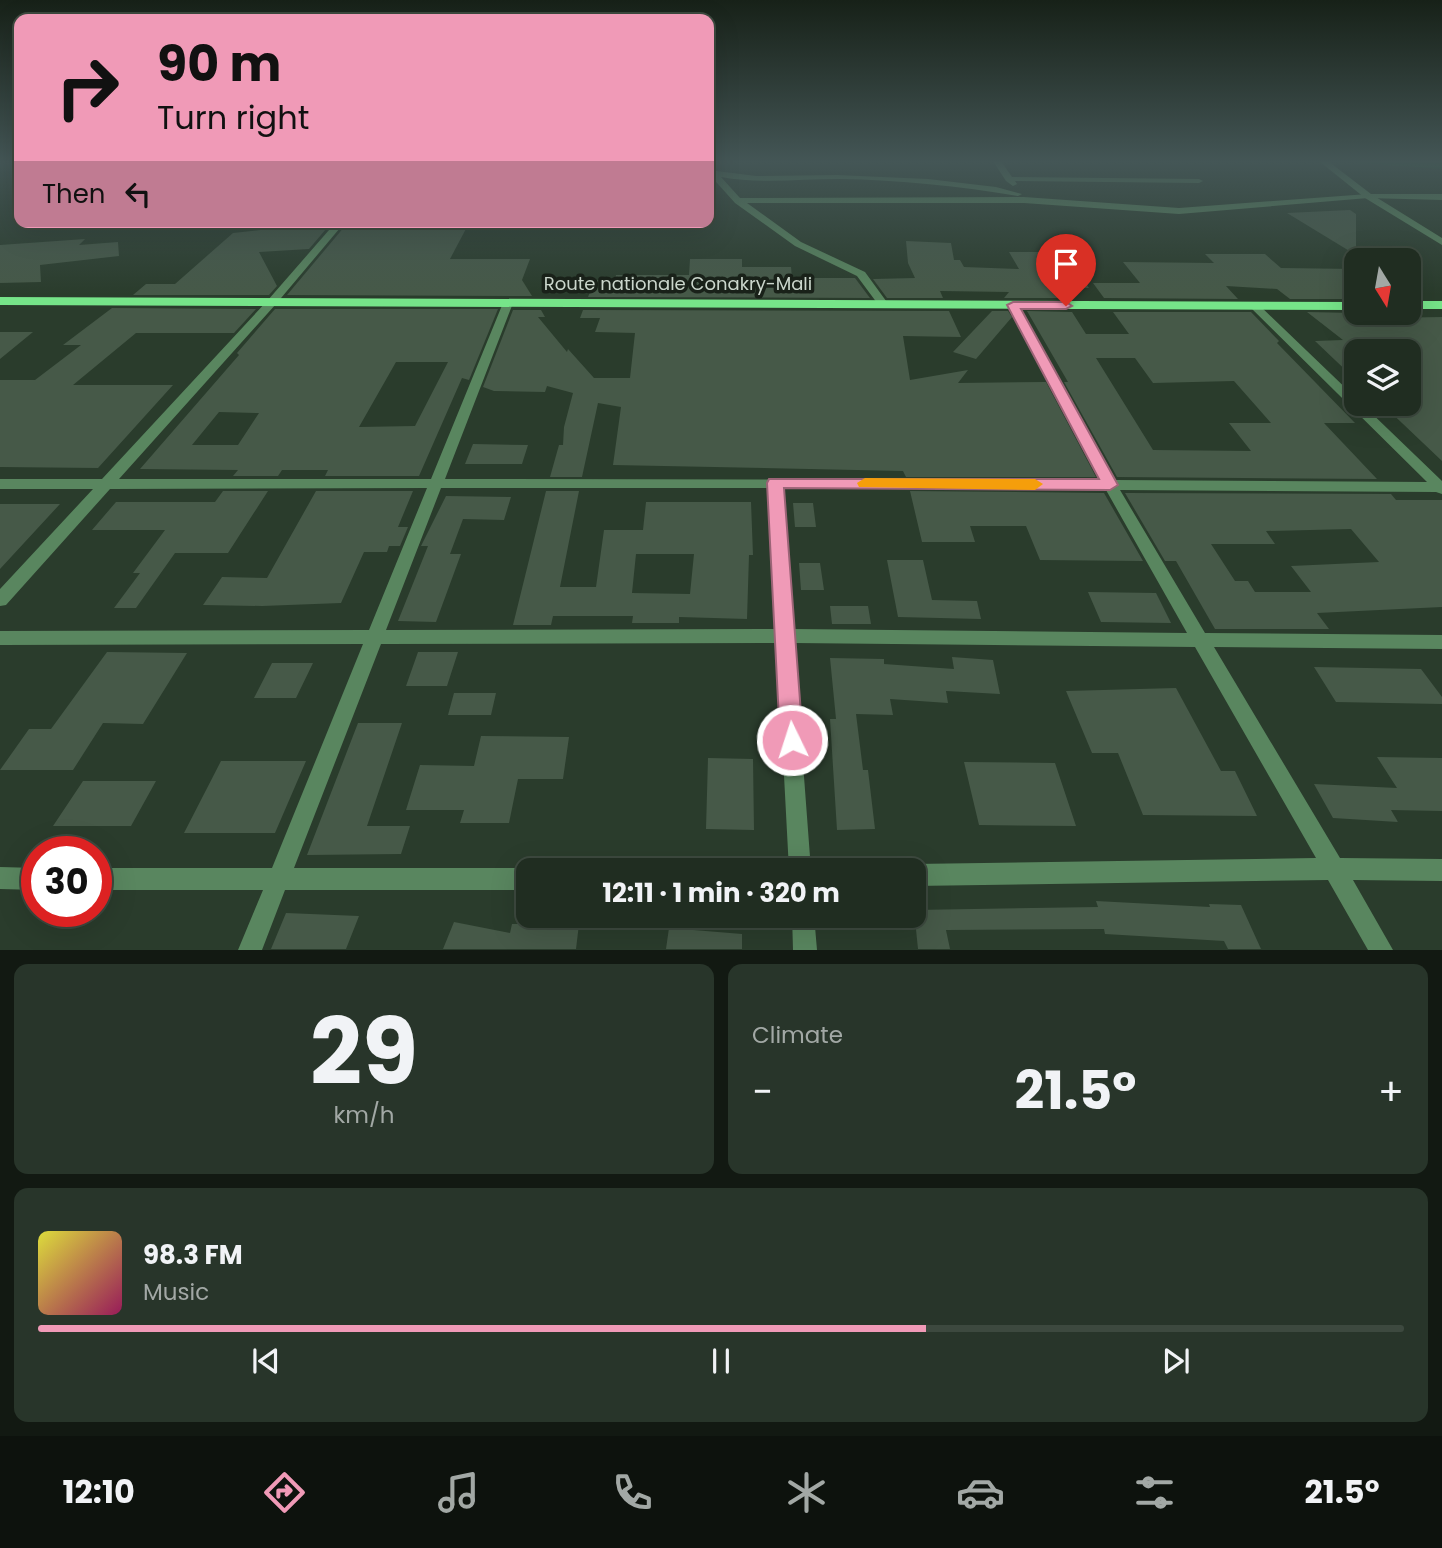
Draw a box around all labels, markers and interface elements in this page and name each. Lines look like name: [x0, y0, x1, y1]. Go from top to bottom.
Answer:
text: 90 m: [157, 30, 281, 98]
icon: right: [42, 42, 133, 133]
text: Turn right: [157, 95, 309, 140]
icon: left: [119, 175, 157, 213]
text: Then: [42, 176, 105, 212]
pin: [1036, 234, 1096, 306]
icon: arrive: [1047, 245, 1085, 283]
north arrow: [1344, 248, 1421, 326]
map controls: [1344, 248, 1421, 416]
street label: Route nationale Conakry-Mali: [544, 271, 812, 296]
button: layers: [1344, 339, 1421, 416]
position arrow: [755, 703, 829, 777]
speed limit sign: 30: [21, 836, 112, 927]
text: 12:11 · 1 min · 320 m: [602, 875, 840, 911]
text: 29: [310, 988, 418, 1116]
text: Climate: [752, 1019, 843, 1051]
text: 21.5°: [1015, 1054, 1136, 1127]
text: −: [752, 1065, 773, 1118]
text: +: [1378, 1065, 1404, 1118]
text: km/h: [333, 1099, 395, 1131]
text: 98.3 FM: [143, 1237, 243, 1273]
text: Music: [143, 1276, 209, 1308]
icon: previous: [247, 1342, 285, 1380]
icon: pause: [702, 1342, 740, 1380]
icon: next: [1157, 1342, 1195, 1380]
icon: directions: [260, 1468, 309, 1517]
icon: music: [434, 1468, 483, 1517]
icon: phone: [608, 1468, 657, 1517]
icon: climate: [782, 1468, 831, 1517]
icon: car: [956, 1468, 1005, 1517]
icon: filters: [1130, 1468, 1179, 1517]
text: 12:10: [63, 1469, 135, 1514]
text: 21.5°: [1305, 1469, 1379, 1514]

